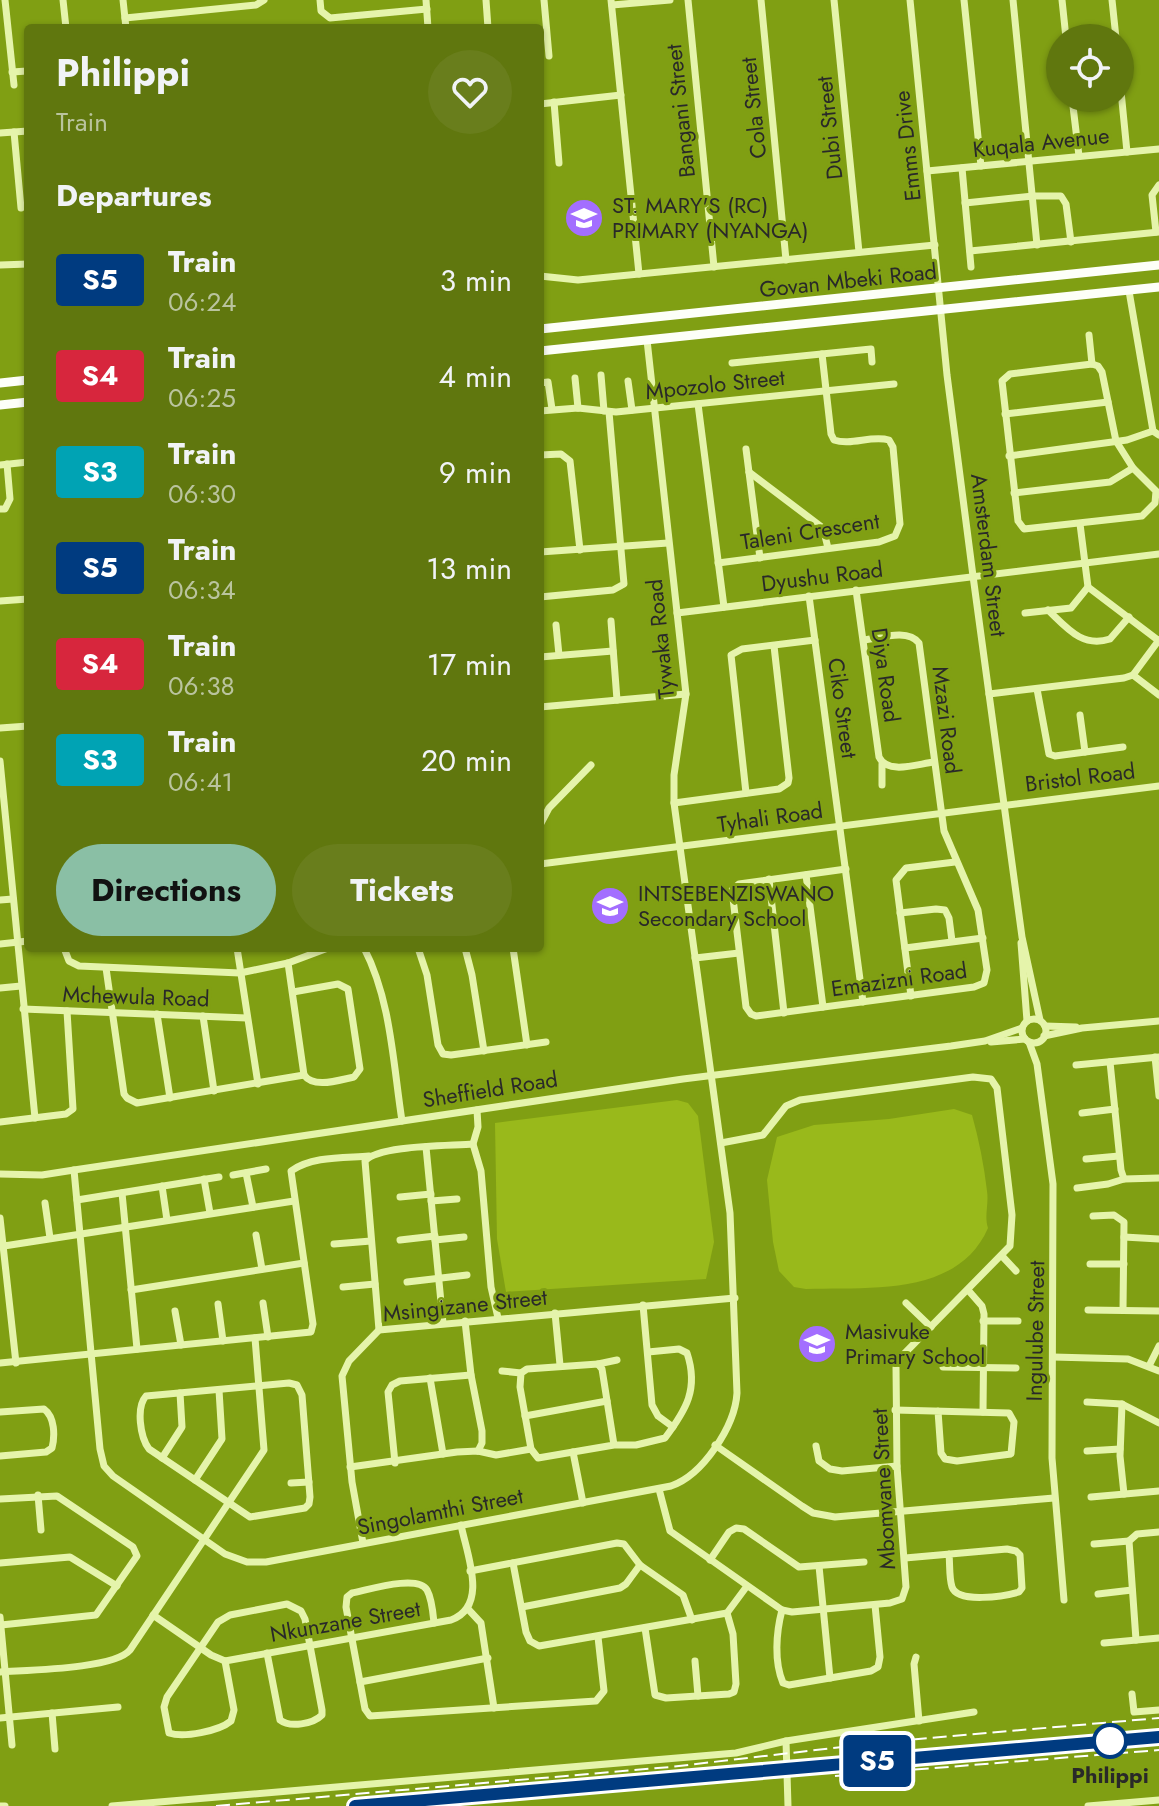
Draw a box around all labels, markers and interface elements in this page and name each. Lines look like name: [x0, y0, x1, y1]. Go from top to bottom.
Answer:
map controls: [1046, 24, 1134, 112]
button: locate: [1046, 24, 1134, 112]
street label: Bangani Street: [657, 42, 703, 179]
text: Philippi: [56, 45, 190, 100]
button: heart: [428, 50, 512, 134]
street label: Cola Street: [732, 55, 774, 160]
street label: Dubi Street: [808, 74, 850, 181]
street label: Emms Drive: [885, 89, 929, 203]
text: Train: [56, 103, 108, 141]
street label: Kuqala Avenue: [971, 119, 1111, 165]
text: Departures: [56, 174, 212, 217]
place label: ST. MARY'S (RC) PRIMARY (NYANGA): [612, 189, 809, 246]
school or university icon: ST. MARY'S (RC) PRIMARY (NYANGA): [563, 197, 605, 239]
text: Train: [168, 240, 236, 283]
street label: Govan Mbeki Road: [758, 255, 938, 305]
text: S5: [82, 259, 118, 300]
text: 3 min: [440, 259, 512, 302]
text: 06:24: [168, 283, 236, 321]
text: Train: [168, 336, 236, 379]
text: S4: [81, 355, 119, 396]
text: 4 min: [439, 355, 512, 398]
street label: Mpozolo Street: [644, 361, 787, 407]
text: 06:25: [168, 379, 236, 417]
text: Train: [168, 432, 236, 475]
text: S3: [83, 451, 117, 492]
text: 9 min: [439, 451, 512, 494]
street label: Amsterdam Street: [963, 472, 1015, 639]
text: 06:30: [168, 475, 236, 513]
street label: Taleni Crescent: [738, 504, 882, 558]
text: Train: [168, 528, 236, 571]
text: S5: [82, 547, 118, 588]
text: 13 min: [426, 547, 512, 590]
street label: Dyushu Road: [759, 553, 885, 599]
text: 06:34: [168, 571, 236, 609]
street label: Tywaka Road: [638, 578, 682, 700]
text: Train: [168, 624, 236, 667]
street label: Diya Road: [864, 626, 908, 724]
text: S4: [81, 643, 119, 684]
text: 17 min: [427, 643, 512, 686]
street label: Ciko Street: [820, 656, 866, 761]
street label: Mzazi Road: [925, 664, 969, 776]
text: 06:38: [168, 667, 235, 705]
text: Train: [168, 720, 236, 763]
text: S3: [83, 739, 117, 780]
text: 20 min: [421, 739, 512, 782]
street label: Bristol Road: [1023, 754, 1137, 800]
text: 06:41: [168, 763, 233, 801]
street label: Tyhali Road: [715, 794, 825, 840]
button: Directions: [56, 844, 276, 936]
button: Tickets: [292, 844, 512, 936]
place label: INTSEBENZISWANO Secondary School: [638, 877, 834, 934]
school or university icon: INTSEBENZISWANO Secondary School: [589, 885, 631, 927]
street label: Emazizni Road: [829, 954, 969, 1004]
street label: Mchewula Road: [62, 977, 210, 1015]
street label: Sheffield Road: [420, 1063, 560, 1115]
street label: Ingulube Street: [1018, 1260, 1052, 1402]
street label: Msingizane Street: [381, 1280, 549, 1330]
place label: Masivuke Primary School: [845, 1315, 985, 1372]
school or university icon: Masivuke Primary School: [796, 1323, 838, 1365]
street label: Mbomvane Street: [863, 1407, 903, 1571]
street label: Singolamthi Street: [354, 1479, 526, 1543]
street label: Nkunzane Street: [267, 1592, 423, 1650]
marker: Philippi: [1093, 1724, 1127, 1758]
line badge: S5: [841, 1735, 913, 1787]
text: S5: [859, 1740, 895, 1781]
place label: Philippi: [1071, 1759, 1149, 1791]

